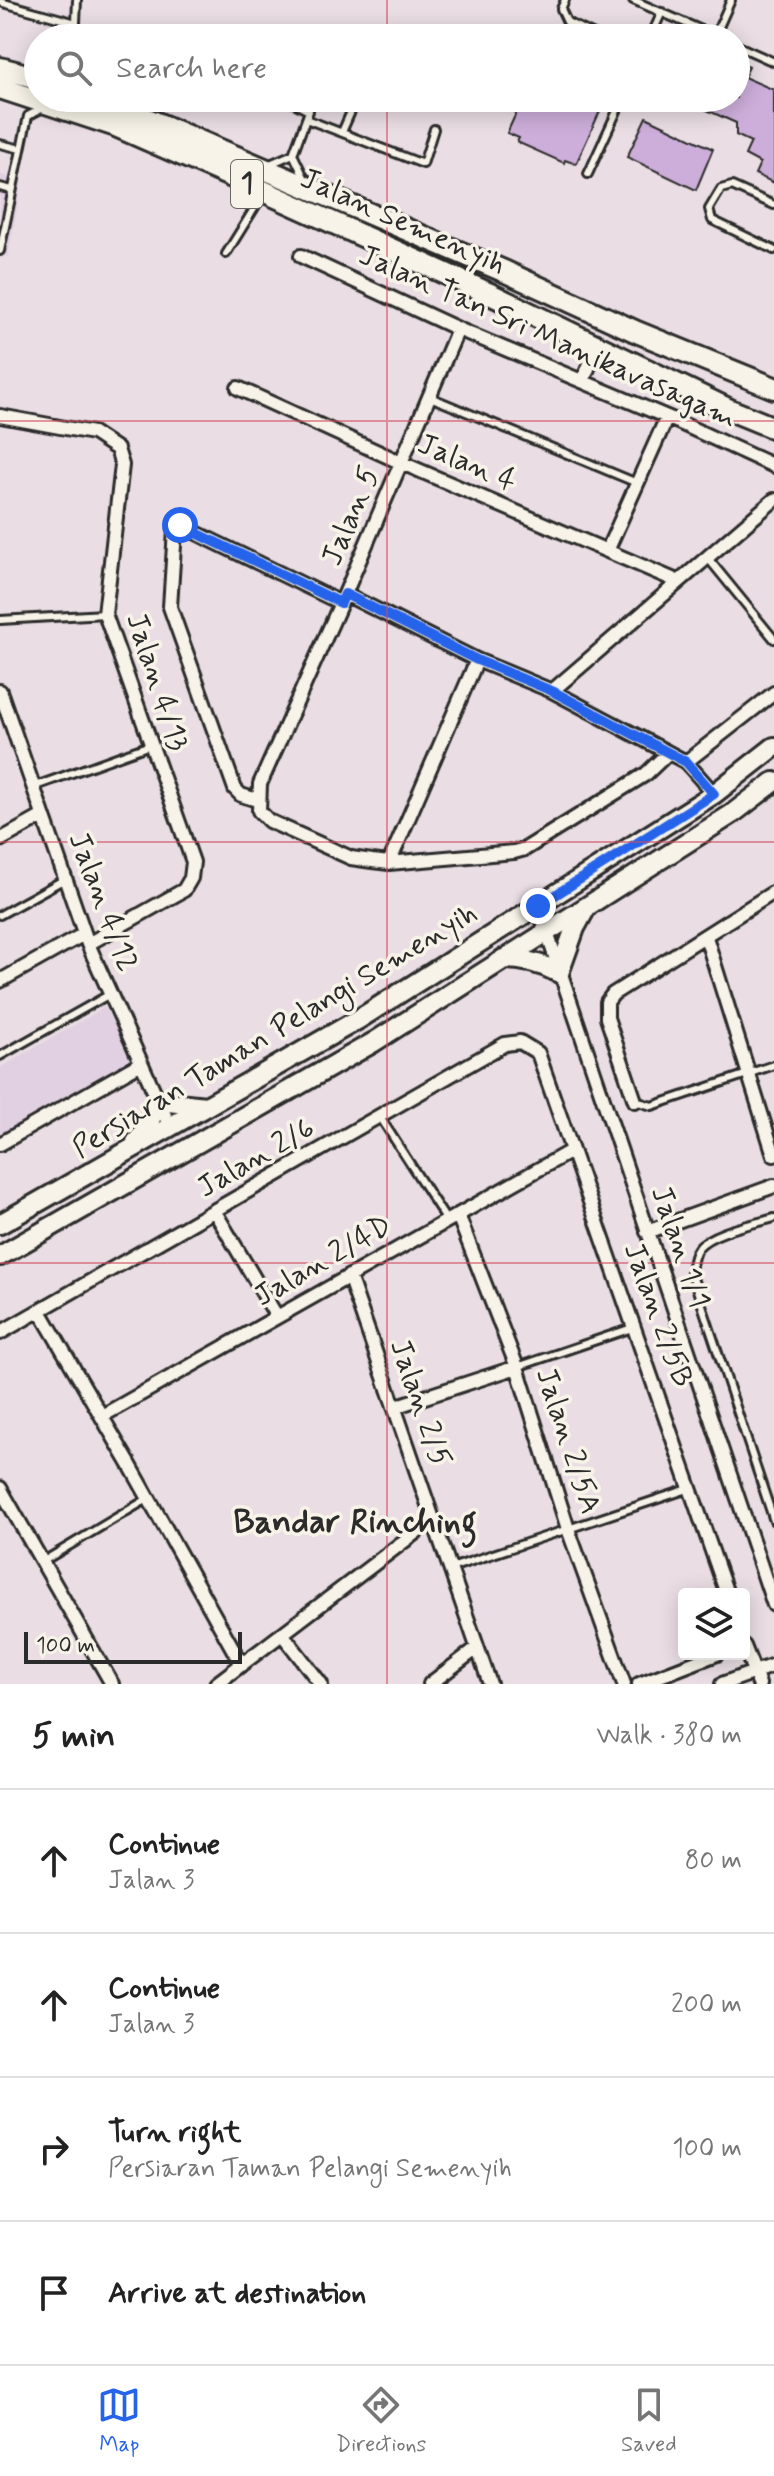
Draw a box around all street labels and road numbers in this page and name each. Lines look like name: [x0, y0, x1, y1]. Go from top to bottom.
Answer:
street label: Jalan Semenyih: [294, 159, 512, 285]
road number: 1: [231, 160, 263, 208]
street label: Jalan Tan Sri Manikavasagam: [353, 236, 743, 438]
street label: Jalan 4: [412, 425, 522, 501]
street label: Jalan 5: [313, 460, 389, 572]
street label: Jalan 4/13: [116, 608, 198, 756]
street label: Jalan 4/12: [59, 827, 147, 977]
street label: Persiaran Taman Pelangi Semenyih: [65, 894, 486, 1169]
street label: Jalan 2/6: [190, 1109, 322, 1207]
street label: Jalan 1/1: [641, 1181, 719, 1313]
street label: Jalan 2/4D: [247, 1206, 399, 1316]
street label: Jalan 2/5B: [614, 1237, 702, 1393]
street label: Jalan 2/5: [380, 1334, 460, 1472]
street label: Jalan 2/5A: [526, 1363, 610, 1519]

